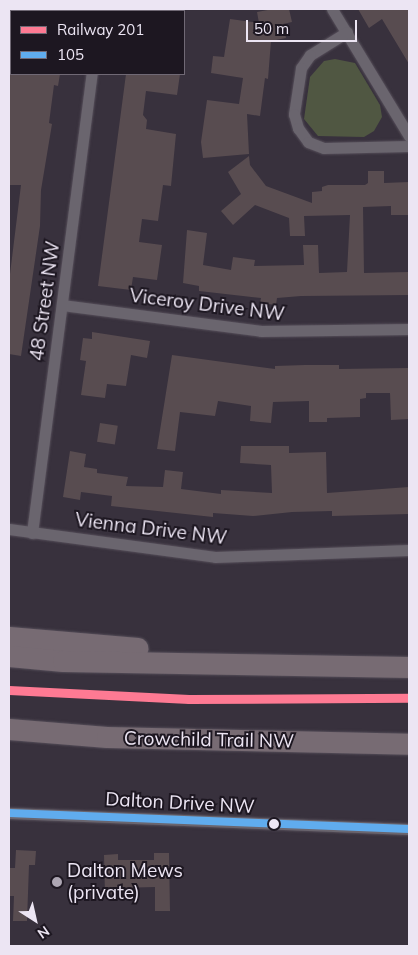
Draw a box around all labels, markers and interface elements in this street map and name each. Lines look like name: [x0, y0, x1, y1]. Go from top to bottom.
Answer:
legend: [10, 10, 185, 75]
scale bar: [248, 10, 359, 42]
text: 50 m: [254, 19, 289, 38]
text: Railway 201: [57, 20, 144, 39]
text: 105: [57, 45, 84, 64]
street label: 48 Street NW: [25, 240, 65, 362]
street label: Viceroy Drive NW: [128, 284, 286, 326]
street label: Vienna Drive NW: [74, 508, 228, 550]
street label: Crowchild Trail NW: [124, 727, 294, 753]
street label: Dalton Drive NW: [105, 788, 255, 818]
unlabelled marker: [269, 819, 279, 829]
place label: Dalton Mews (private): [67, 860, 183, 904]
marker: Dalton Mews (private): [51, 876, 63, 888]
north arrow: [10, 895, 60, 945]
text: N: [34, 922, 53, 943]

